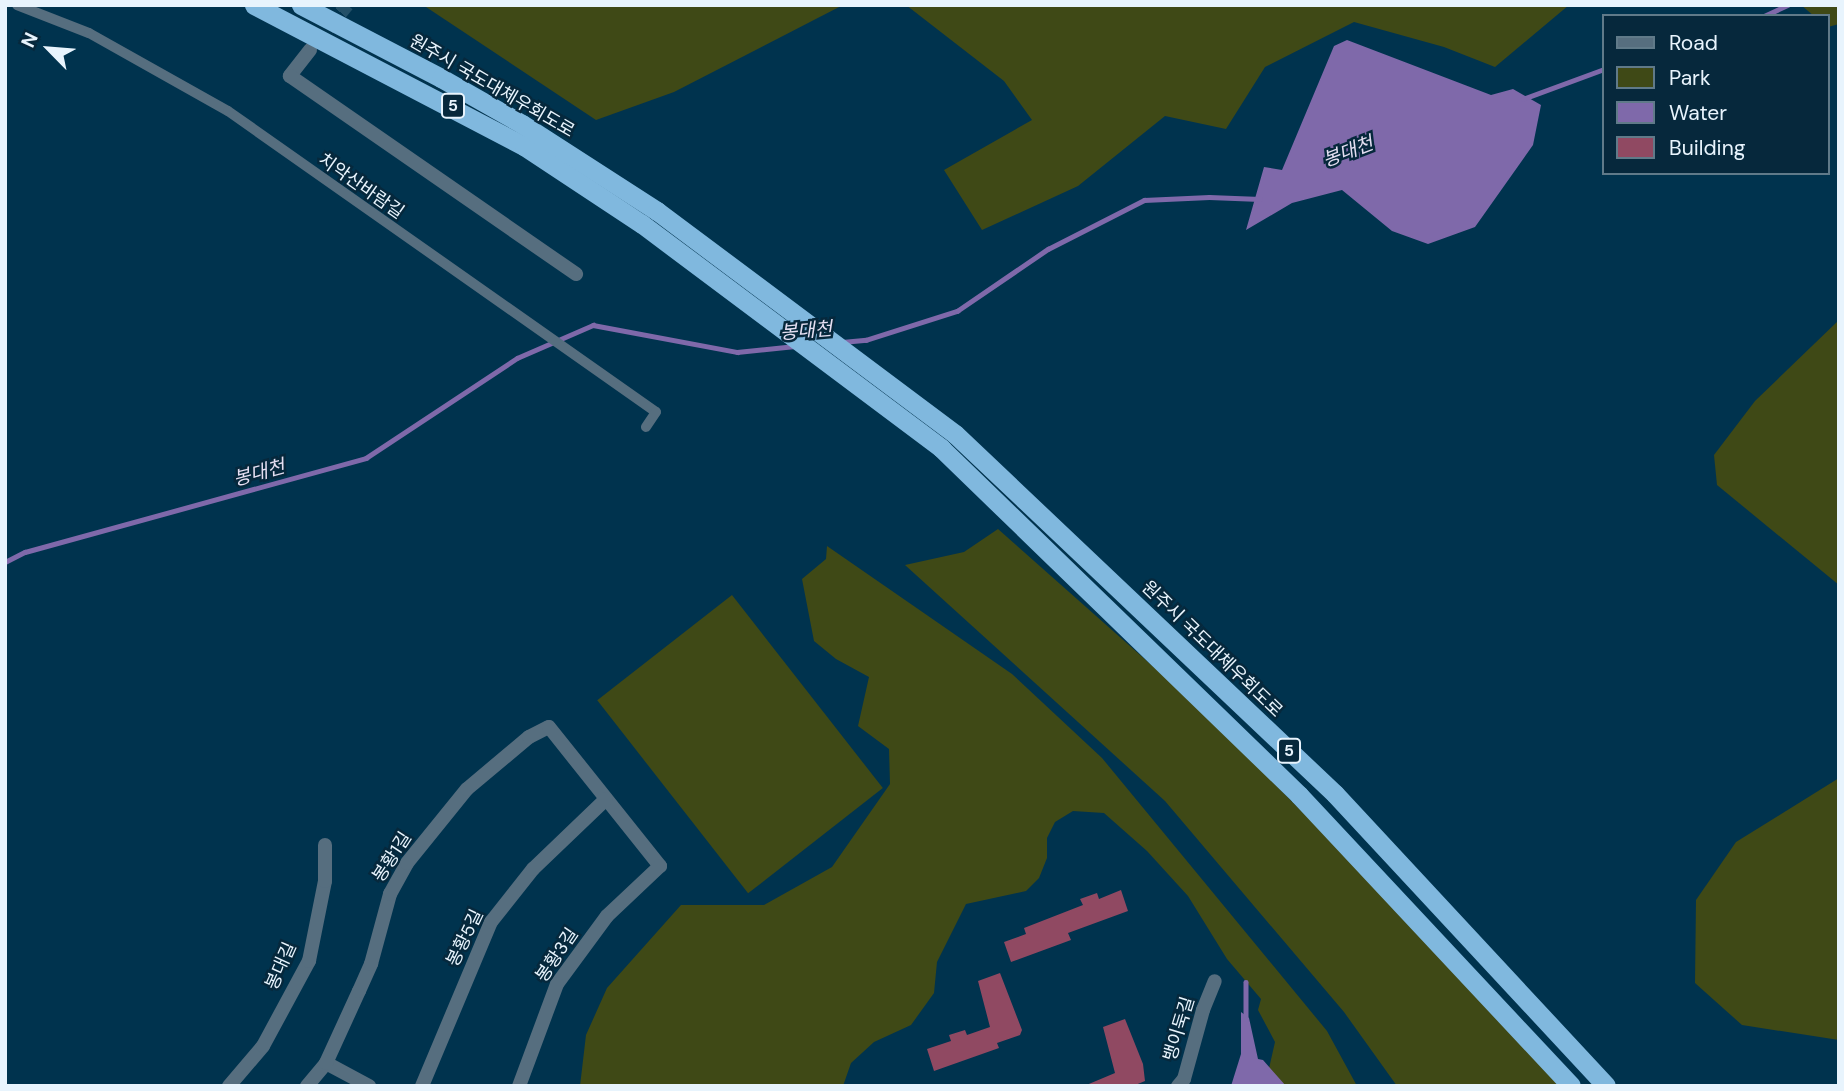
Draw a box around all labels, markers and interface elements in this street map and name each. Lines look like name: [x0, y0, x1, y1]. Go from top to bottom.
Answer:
north arrow: [14, 14, 84, 84]
legend: [1602, 14, 1830, 175]
text: N: [15, 28, 44, 51]
text: Road: [1669, 29, 1718, 57]
street label: 원주시 국도대체우회도로: [406, 30, 578, 142]
text: Park: [1669, 64, 1710, 92]
road number: 5: [441, 94, 465, 118]
text: Water: [1669, 99, 1727, 127]
water label: 봉대천: [1319, 132, 1377, 172]
text: Building: [1669, 134, 1745, 162]
street label: 치악산바람길: [314, 149, 408, 223]
water label: 봉대천: [779, 317, 833, 345]
water label: 봉대천: [231, 455, 287, 491]
street label: 원주시 국도대체우회도로: [1137, 576, 1287, 722]
road number: 5: [1277, 738, 1301, 764]
street label: 봉황1길: [368, 828, 416, 886]
street label: 봉황5길: [442, 906, 488, 970]
street label: 봉황3길: [531, 924, 583, 986]
street label: 봉대길: [261, 939, 301, 993]
street label: 뱅이둑길: [1159, 994, 1199, 1064]

